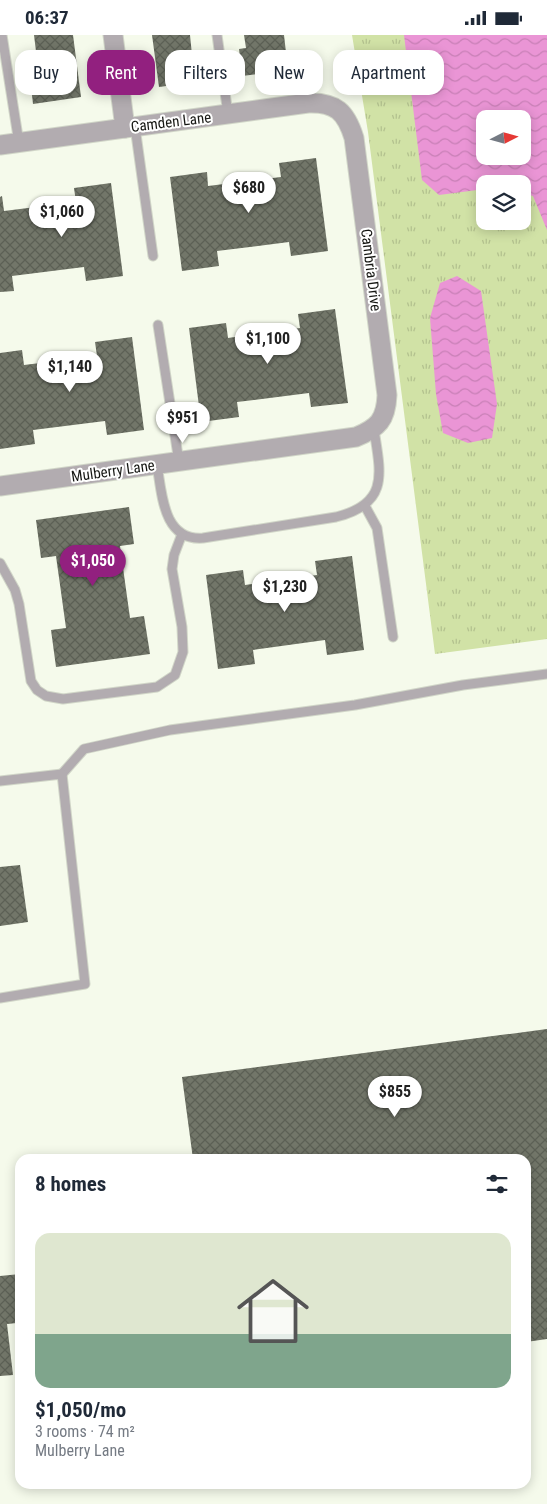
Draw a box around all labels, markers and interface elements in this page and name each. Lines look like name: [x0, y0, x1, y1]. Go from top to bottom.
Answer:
text: 06:37: [25, 6, 69, 29]
chip: Buy: [15, 50, 77, 95]
chip: Rent: [87, 50, 155, 95]
chip: Filters: [165, 50, 245, 95]
chip: New: [255, 50, 323, 95]
chip: Apartment: [333, 50, 444, 95]
street label: Camden Lane: [130, 108, 212, 136]
north arrow: [476, 110, 531, 165]
map controls: [476, 110, 531, 230]
pin: $680: [219, 171, 279, 214]
button: layers: [476, 175, 531, 230]
text: $680: [233, 178, 265, 197]
pin: $1,060: [21, 195, 103, 238]
text: $1,060: [40, 202, 84, 221]
street label: Cambria Drive: [357, 228, 385, 312]
pin: $1,100: [227, 323, 309, 365]
text: $1,100: [246, 329, 290, 348]
pin: $1,140: [29, 351, 111, 393]
text: $1,140: [48, 357, 92, 376]
pin: $951: [153, 401, 213, 444]
text: $951: [167, 408, 199, 427]
street label: Mulberry Lane: [70, 456, 156, 486]
pin: $1,050: [52, 545, 134, 587]
text: $1,050: [71, 551, 115, 570]
pin: $1,230: [244, 571, 326, 613]
text: $1,230: [263, 577, 307, 596]
pin: $855: [365, 1075, 425, 1118]
text: $855: [379, 1082, 411, 1101]
icon: filters: [483, 1170, 511, 1198]
text: 8 homes: [35, 1172, 106, 1196]
icon: home: [228, 1266, 318, 1356]
text: $1,050/mo: [35, 1398, 126, 1422]
text: 3 rooms · 74 m²: [35, 1422, 135, 1441]
text: Mulberry Lane: [35, 1441, 125, 1460]

